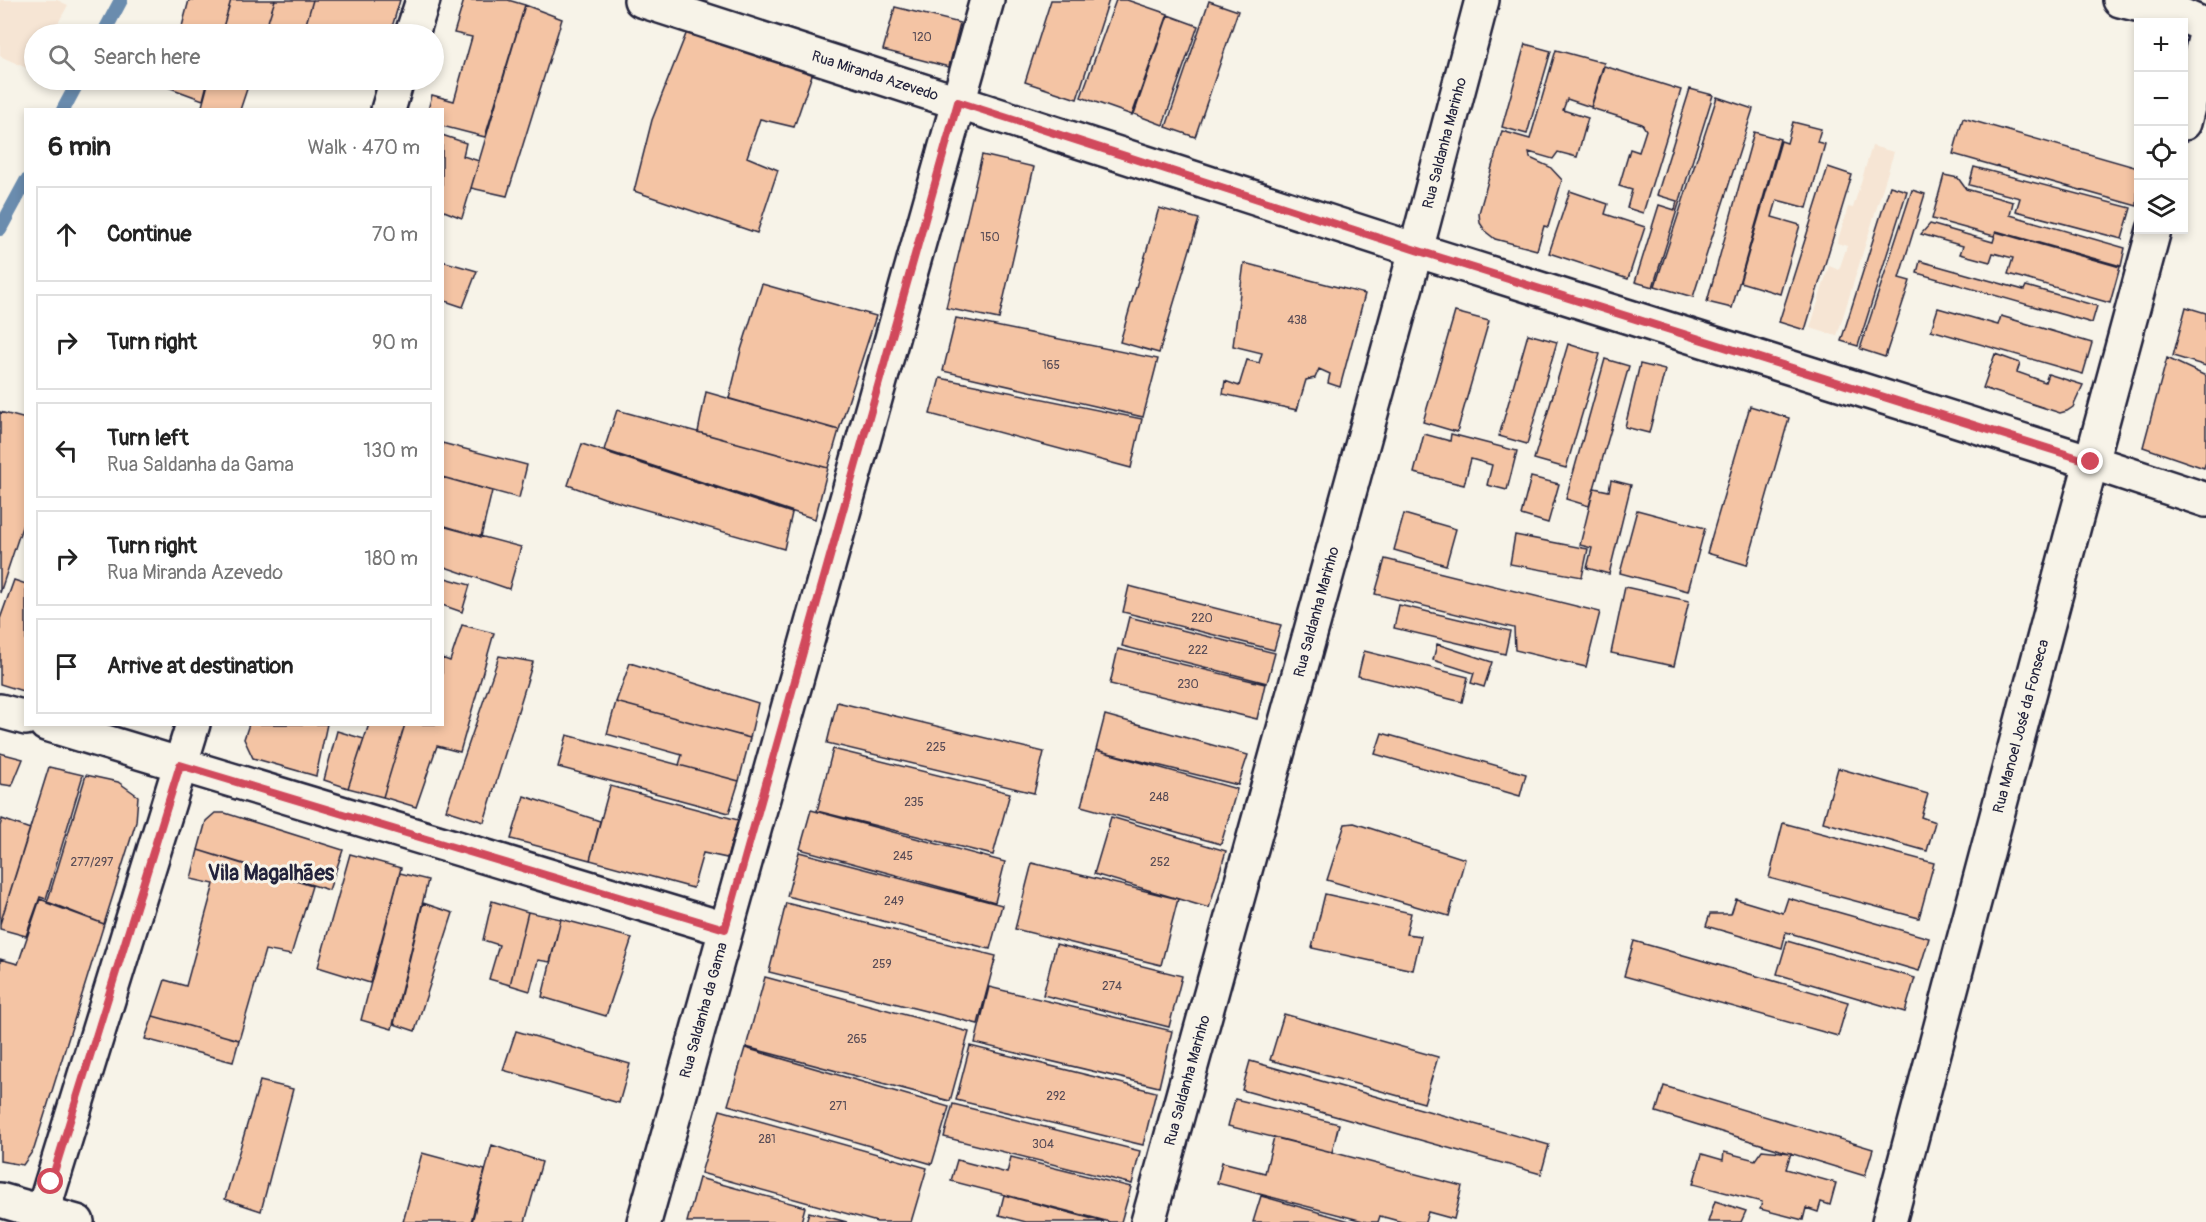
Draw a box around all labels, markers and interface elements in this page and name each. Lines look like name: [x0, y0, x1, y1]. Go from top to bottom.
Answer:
map controls: [2134, 18, 2188, 234]
button: +: [2134, 18, 2188, 72]
search box: [24, 24, 444, 90]
house number: 120: [912, 30, 932, 45]
icon: search: [45, 41, 78, 74]
text: Search here: [93, 43, 200, 71]
street label: Rua Miranda Azevedo: [809, 47, 941, 105]
button: −: [2134, 72, 2188, 126]
street label: Rua Saldanha Marinho: [1418, 75, 1471, 211]
button: locate: [2134, 126, 2188, 180]
text: 6 min: [48, 131, 111, 163]
text: Walk · 470 m: [307, 135, 420, 160]
button: layers: [2134, 180, 2188, 234]
icon: ahead: [50, 218, 83, 251]
text: Continue: [107, 220, 191, 248]
text: 70 m: [372, 222, 418, 247]
house number: 150: [980, 230, 1000, 245]
house number: 438: [1287, 313, 1307, 328]
icon: right: [50, 326, 83, 359]
text: Turn right: [107, 328, 197, 356]
text: 90 m: [372, 330, 418, 355]
house number: 165: [1042, 358, 1060, 373]
text: Turn left: [107, 424, 189, 452]
icon: left: [50, 434, 83, 467]
text: 130 m: [363, 438, 418, 463]
route end: [2077, 448, 2103, 474]
text: Rua Saldanha da Gama: [107, 452, 294, 477]
text: Turn right: [107, 532, 197, 560]
icon: right: [50, 542, 83, 575]
street label: Rua Saldanha Marinho: [1290, 544, 1344, 679]
text: 180 m: [364, 546, 418, 571]
text: Rua Miranda Azevedo: [107, 560, 283, 585]
house number: 220: [1191, 611, 1213, 626]
street label: Rua Manoel José da Fonseca: [1989, 637, 2053, 815]
house number: 222: [1188, 643, 1208, 658]
icon: arrive: [50, 650, 83, 683]
text: Arrive at destination: [107, 652, 293, 680]
house number: 230: [1177, 677, 1199, 692]
house number: 225: [926, 740, 946, 755]
house number: 248: [1149, 790, 1169, 805]
house number: 235: [904, 795, 924, 810]
house number: 245: [893, 849, 913, 864]
house number: 277/297: [71, 855, 114, 870]
house number: 252: [1150, 855, 1170, 870]
district label: Vila Magalhães: [208, 860, 335, 887]
house number: 249: [884, 894, 904, 909]
street label: Rua Saldanha da Gama: [676, 940, 732, 1080]
house number: 259: [872, 957, 892, 972]
house number: 274: [1102, 979, 1122, 994]
street label: Rua Saldanha Marinho: [1160, 1013, 1215, 1148]
house number: 265: [847, 1032, 867, 1047]
house number: 292: [1046, 1089, 1066, 1104]
house number: 271: [829, 1099, 847, 1114]
house number: 281: [758, 1132, 776, 1147]
house number: 304: [1032, 1137, 1054, 1152]
route start: [37, 1168, 63, 1194]

